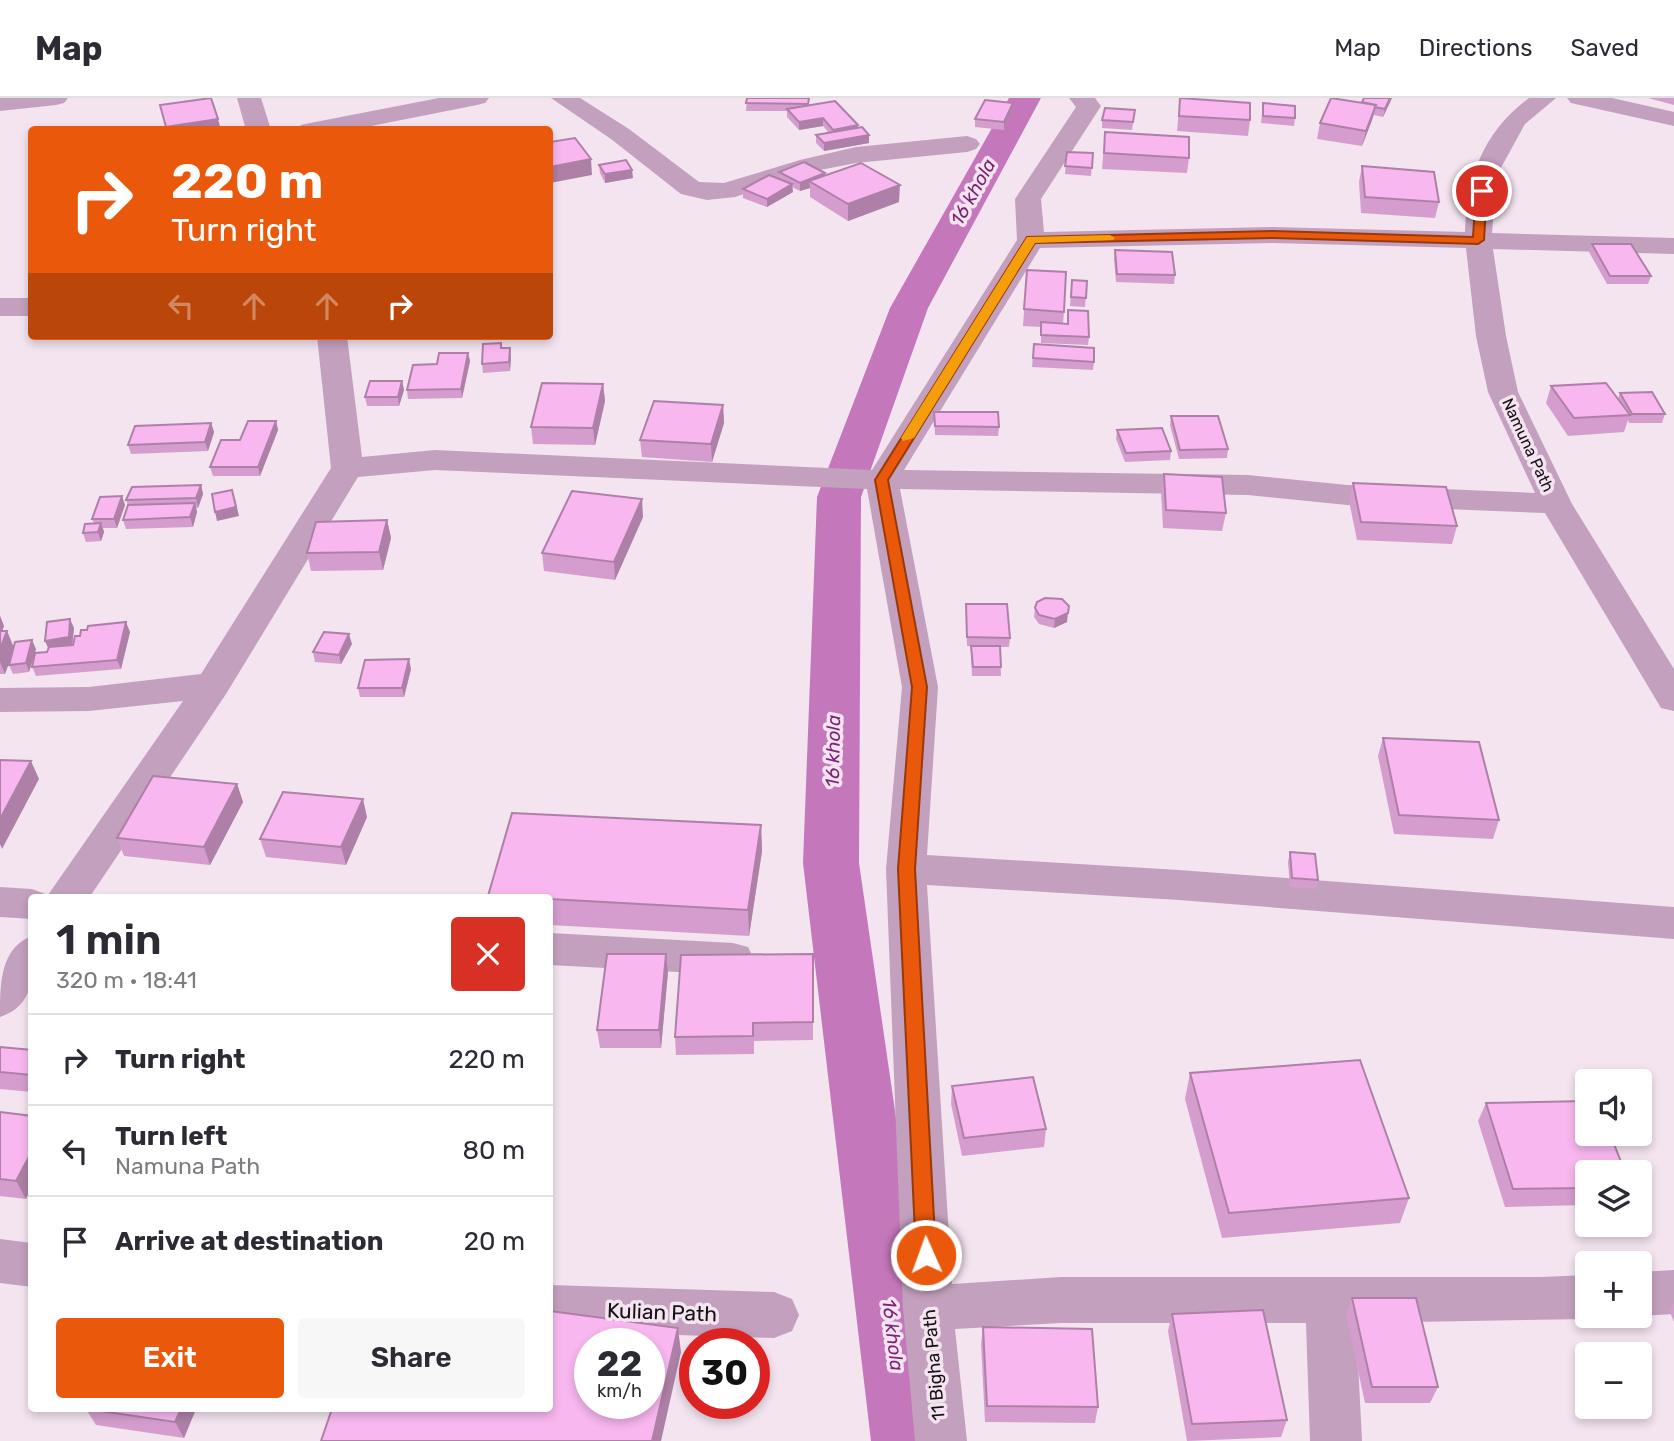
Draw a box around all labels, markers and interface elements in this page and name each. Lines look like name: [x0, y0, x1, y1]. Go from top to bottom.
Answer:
text: Map: [35, 29, 103, 68]
text: Map: [1334, 34, 1381, 62]
text: Directions: [1419, 34, 1532, 62]
text: Saved: [1570, 34, 1639, 62]
text: 220 m: [171, 152, 323, 210]
icon: right: [56, 154, 147, 245]
water label: 16 khola: [945, 155, 1001, 229]
pin: [1452, 161, 1512, 221]
icon: arrive: [1463, 172, 1501, 210]
text: Turn right: [171, 211, 316, 249]
icon: left: [162, 287, 200, 325]
icon: ahead: [235, 287, 273, 325]
icon: ahead: [308, 287, 346, 325]
icon: right: [381, 287, 419, 325]
street label: Namuna Path: [1498, 395, 1558, 495]
water label: 16 khola: [821, 715, 845, 787]
text: 1 min: [56, 915, 162, 965]
button: close: [451, 917, 525, 991]
text: 320 m · 18:41: [56, 966, 197, 994]
icon: right: [56, 1041, 94, 1079]
text: Turn right: [115, 1044, 245, 1075]
text: 220 m: [448, 1044, 525, 1075]
map controls: [1575, 1069, 1652, 1419]
button: sound: [1575, 1069, 1652, 1146]
text: Turn left: [115, 1121, 227, 1152]
icon: left: [56, 1132, 94, 1170]
text: 80 m: [462, 1135, 525, 1166]
text: Namuna Path: [115, 1152, 260, 1180]
button: layers: [1575, 1160, 1652, 1237]
position arrow: [889, 1218, 963, 1292]
icon: arrive: [56, 1223, 94, 1261]
text: Arrive at destination: [115, 1226, 383, 1257]
text: 20 m: [464, 1226, 525, 1257]
button: +: [1575, 1251, 1652, 1328]
street label: Kulian Path: [606, 1298, 718, 1326]
water label: 16 khola: [877, 1298, 909, 1372]
street label: 11 Bigha Path: [918, 1309, 950, 1421]
button: Exit: [56, 1318, 284, 1398]
button: Share: [298, 1318, 525, 1398]
speed limit sign: 30: [679, 1328, 770, 1419]
button: −: [1575, 1342, 1652, 1419]
text: 22: [597, 1343, 642, 1385]
text: km/h: [597, 1380, 642, 1402]

